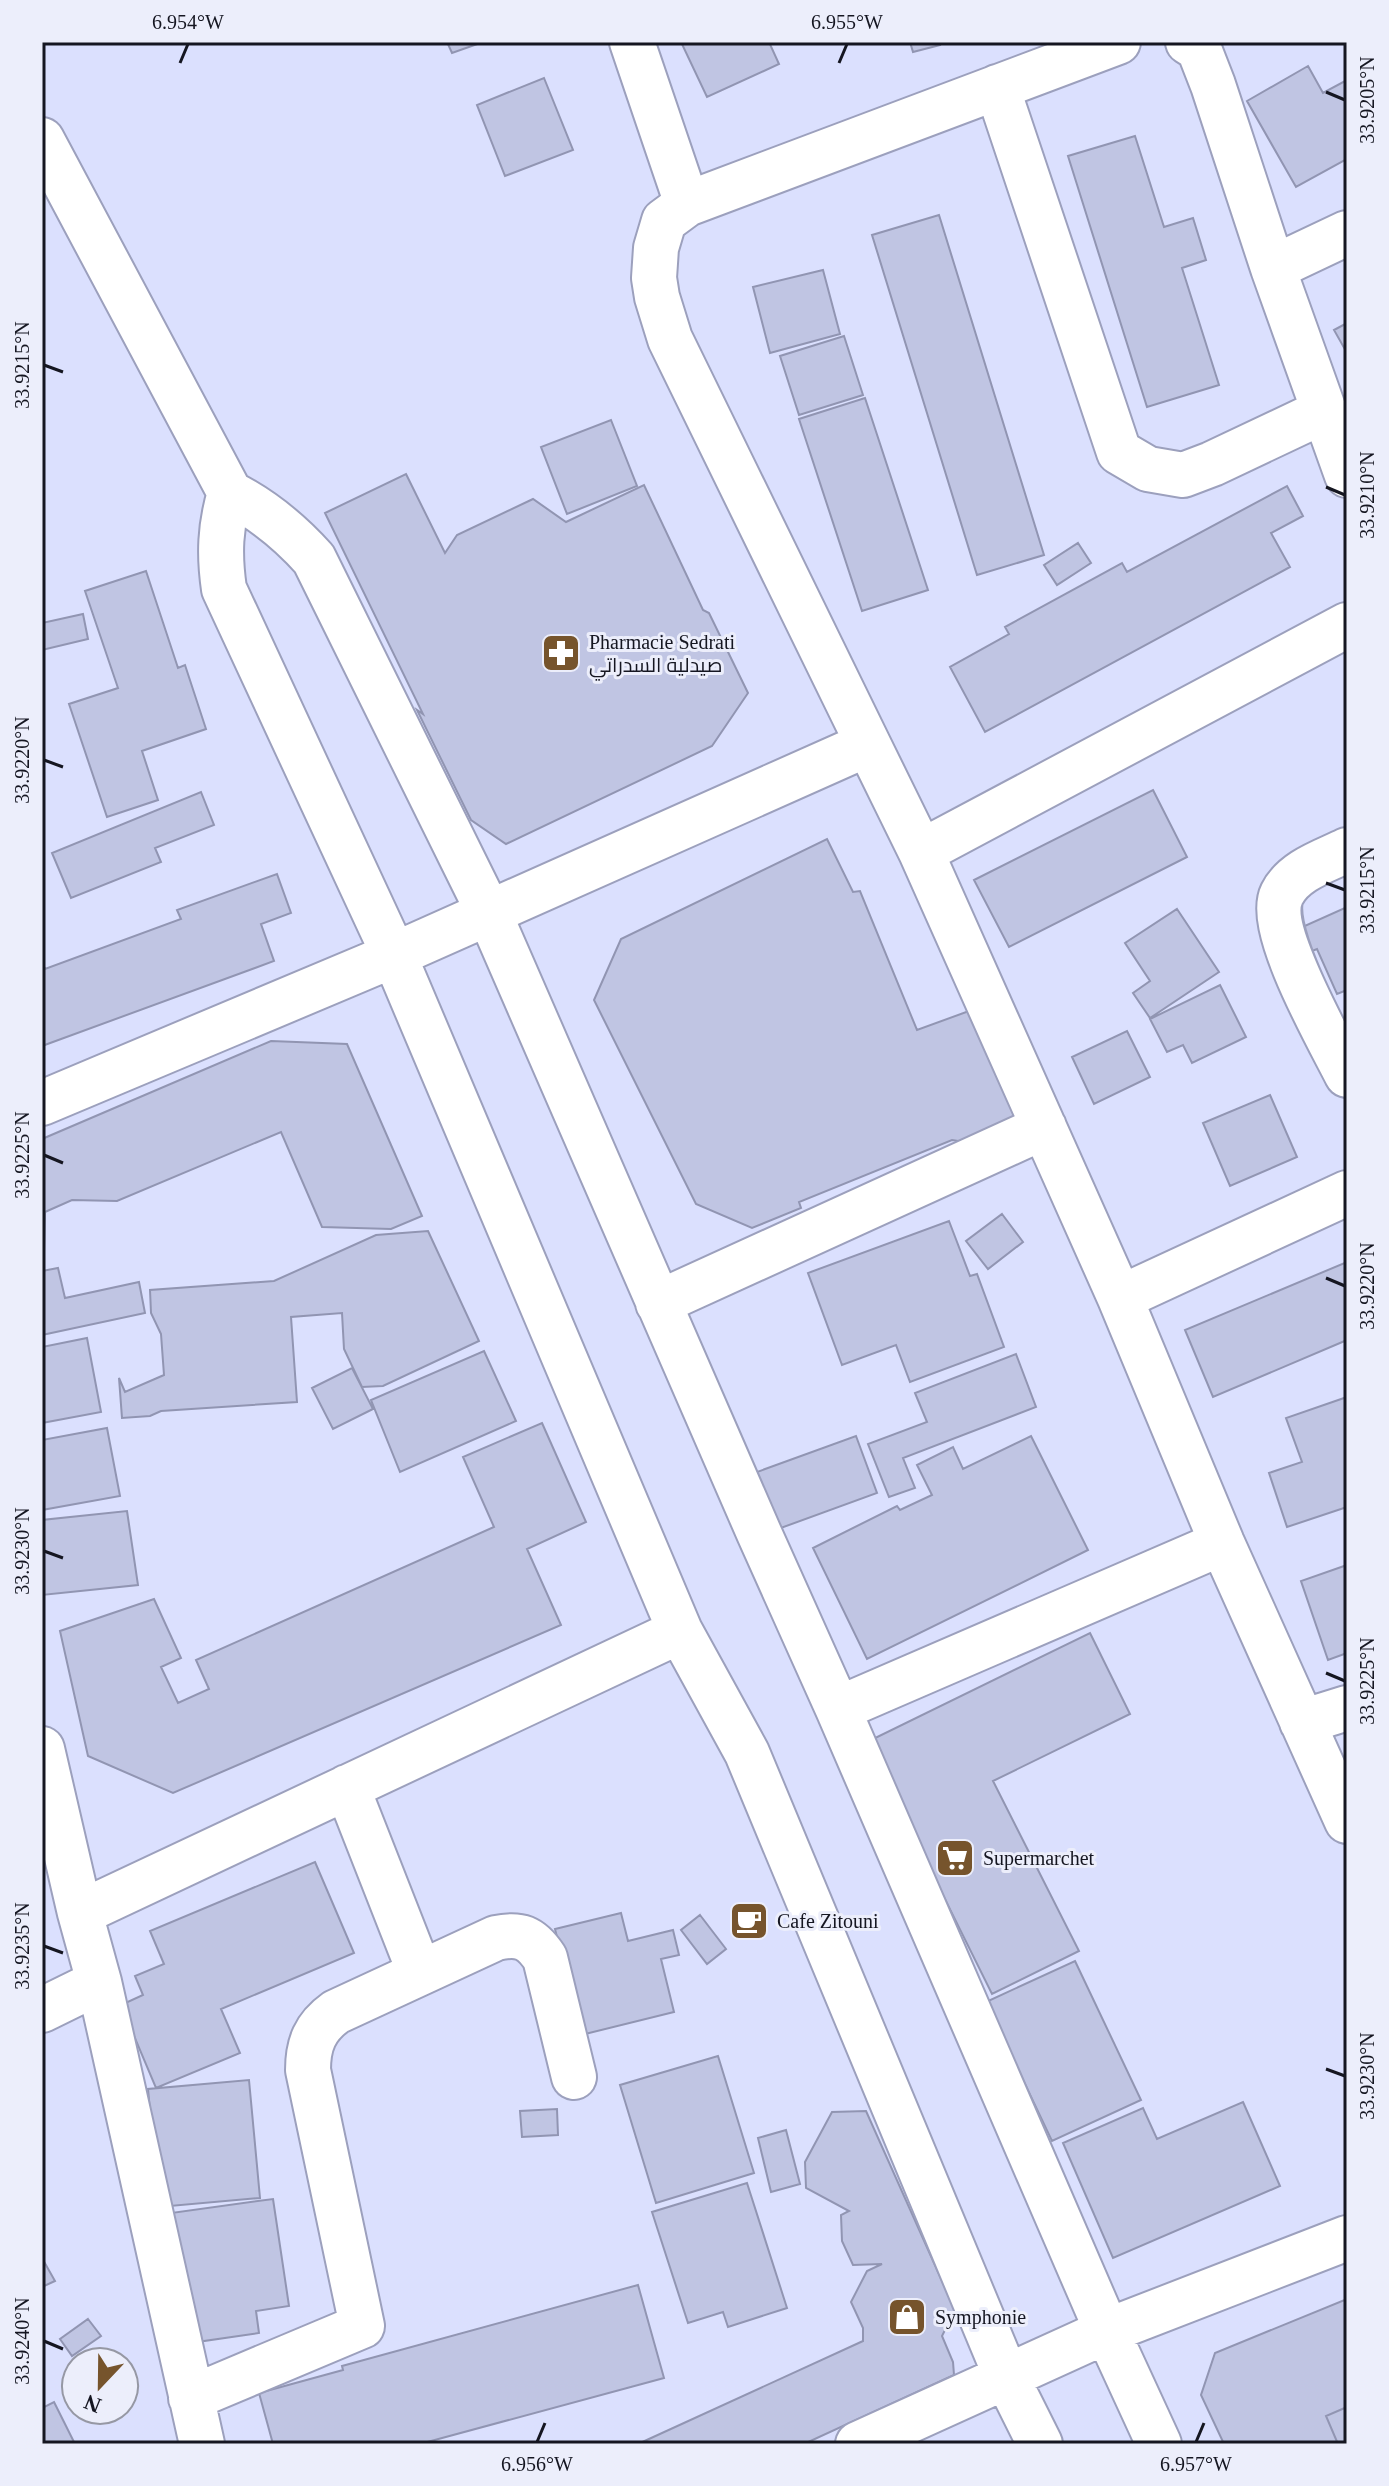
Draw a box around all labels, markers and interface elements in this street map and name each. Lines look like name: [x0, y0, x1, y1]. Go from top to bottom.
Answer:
text: 6.954°W: [152, 11, 224, 33]
text: 6.955°W: [811, 11, 883, 33]
text: 33.9205°N: [1356, 56, 1378, 144]
text: 33.9215°N: [11, 321, 33, 409]
text: 33.9210°N: [1356, 451, 1378, 539]
place label: Pharmacie Sedrati صيدلية السدراتي: [589, 631, 735, 681]
pharmacy icon: Pharmacie Sedrati صيدلية السدراتي: [540, 632, 582, 674]
text: 33.9220°N: [11, 716, 33, 804]
text: 33.9215°N: [1356, 846, 1378, 934]
text: 33.9225°N: [11, 1111, 33, 1199]
text: 33.9220°N: [1356, 1242, 1378, 1330]
text: 33.9230°N: [11, 1507, 33, 1595]
text: 33.9225°N: [1356, 1637, 1378, 1725]
supermarket icon: Supermarchet: [934, 1837, 976, 1879]
place label: Supermarchet: [983, 1847, 1095, 1870]
cafe icon: Cafe Zitouni: [728, 1900, 770, 1942]
text: 33.9235°N: [11, 1902, 33, 1990]
place label: Cafe Zitouni: [777, 1910, 879, 1932]
text: 33.9230°N: [1356, 2032, 1378, 2120]
shop icon: Symphonie: [886, 2296, 928, 2338]
text: 33.9240°N: [11, 2297, 33, 2385]
place label: Symphonie: [935, 2306, 1026, 2329]
north arrow: [60, 2346, 140, 2426]
text: N: [81, 2389, 105, 2419]
text: 6.956°W: [501, 2453, 573, 2475]
text: 6.957°W: [1160, 2453, 1232, 2475]

